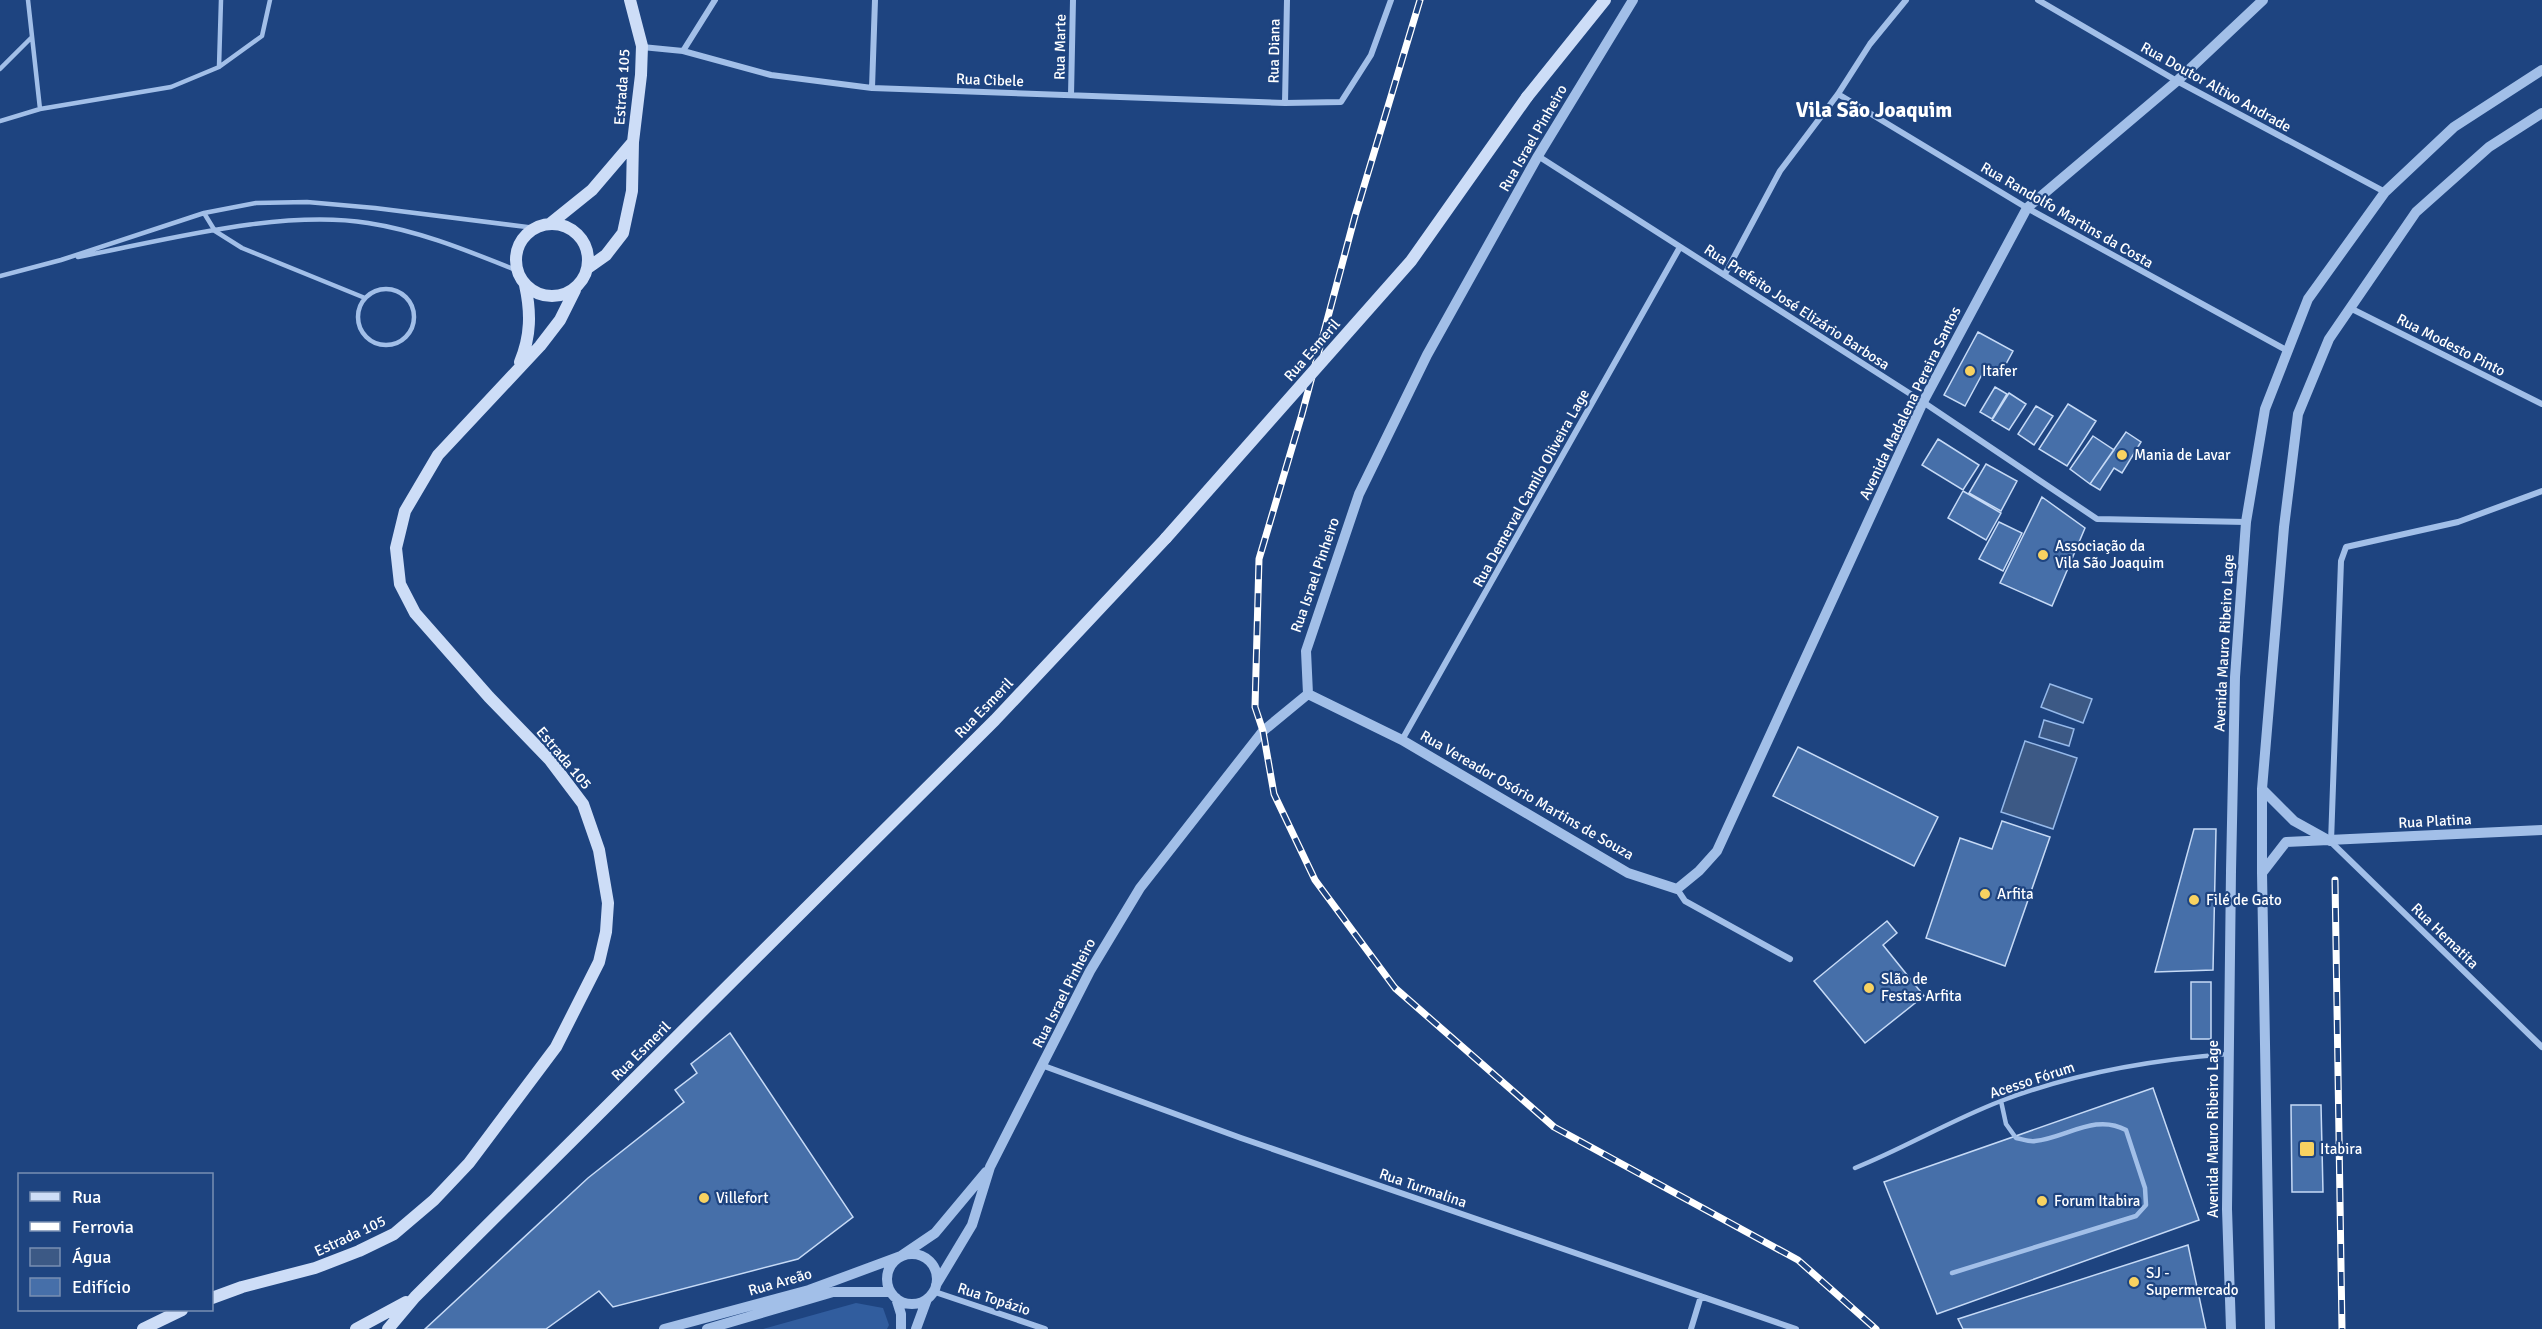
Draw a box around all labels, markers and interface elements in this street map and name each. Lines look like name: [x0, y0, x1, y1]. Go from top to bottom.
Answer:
street label: Rua Marte: [1050, 14, 1070, 80]
street label: Rua Diana: [1264, 18, 1284, 84]
street label: Rua Doutor Altivo Andrade: [2138, 38, 2294, 136]
street label: Estrada 105: [610, 48, 634, 126]
street label: Rua Cibele: [956, 70, 1024, 90]
street label: Rua Israel Pinheiro: [1495, 81, 1571, 195]
district label: Vila São Joaquim: [1796, 97, 1952, 123]
street label: Rua Randolfo Martins da Costa: [1977, 158, 2157, 272]
street label: Rua Prefeito José Elizário Barbosa: [1701, 240, 1893, 374]
street label: Avenida Madalena Pereira Santos: [1855, 303, 1965, 502]
street label: Rua Modesto Pinto: [2394, 310, 2509, 380]
street label: Rua Esmeril: [1280, 315, 1344, 385]
place label: Itafer: [1982, 362, 2018, 380]
marker: Itafer: [1963, 364, 1977, 378]
street label: Rua Demerval Camilo Oliveira Lage: [1469, 386, 1593, 590]
place label: Mania de Lavar: [2134, 446, 2231, 464]
marker: Mania de Lavar: [2115, 448, 2129, 462]
street label: Rua Israel Pinheiro: [1287, 515, 1343, 635]
place label: Associação da Vila São Joaquim: [2055, 537, 2164, 572]
marker: Associação da Vila São Joaquim: [2036, 548, 2050, 562]
street label: Avenida Mauro Ribeiro Lage: [2210, 554, 2238, 732]
street label: Rua Esmeril: [951, 674, 1017, 742]
street label: Estrada 105: [533, 723, 595, 793]
street label: Rua Vereador Osório Martins de Souza: [1417, 726, 1637, 864]
street label: Rua Platina: [2398, 810, 2472, 832]
place label: Arfita: [1997, 885, 2034, 903]
marker: Arfita: [1978, 887, 1992, 901]
place label: Filé de Gato: [2206, 891, 2282, 909]
marker: Filé de Gato: [2187, 893, 2201, 907]
street label: Rua Hematita: [2407, 899, 2483, 973]
street label: Rua Israel Pinheiro: [1029, 935, 1099, 1051]
place label: Slão de Festas Arfita: [1881, 970, 1962, 1005]
marker: Slão de Festas Arfita: [1862, 981, 1876, 995]
street label: Rua Esmeril: [608, 1018, 674, 1084]
street label: Avenida Mauro Ribeiro Lage: [2204, 1040, 2222, 1218]
street label: Acesso Fórum: [1987, 1058, 2077, 1102]
marker: Itabira: [2298, 1140, 2316, 1158]
place label: Itabira: [2320, 1140, 2362, 1158]
street label: Rua Turmalina: [1377, 1165, 1469, 1211]
legend: [18, 1173, 213, 1311]
text: Rua: [72, 1186, 101, 1208]
place label: Villefort: [716, 1189, 768, 1207]
marker: Villefort: [697, 1191, 711, 1205]
place label: Forum Itabira: [2054, 1192, 2140, 1210]
marker: Forum Itabira: [2035, 1194, 2049, 1208]
street label: Estrada 105: [312, 1212, 388, 1260]
text: Ferrovia: [72, 1216, 134, 1238]
text: Água: [72, 1246, 111, 1268]
street label: Rua Areão: [746, 1264, 814, 1300]
place label: SJ - Supermercado: [2146, 1264, 2239, 1299]
marker: SJ - Supermercado: [2127, 1275, 2141, 1289]
text: Edifício: [72, 1276, 131, 1298]
street label: Rua Topázio: [955, 1279, 1033, 1319]

